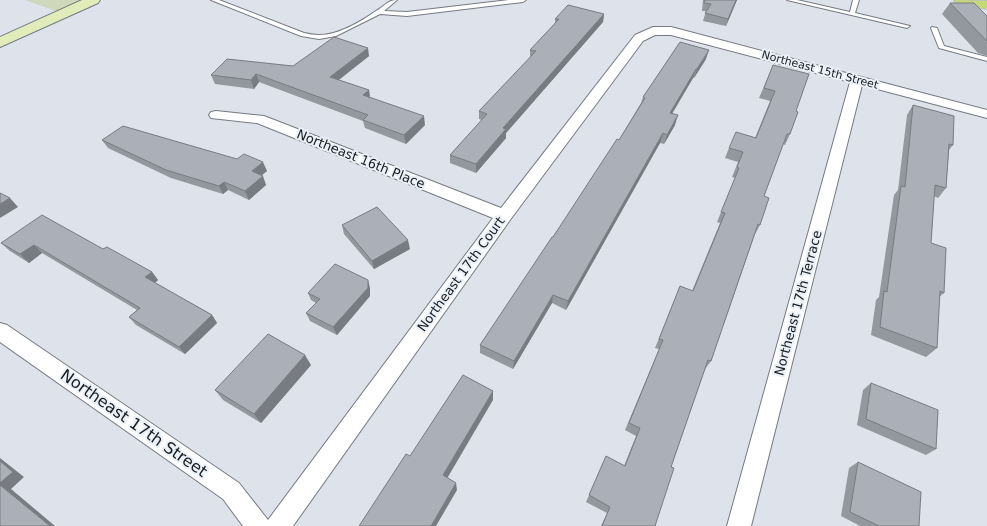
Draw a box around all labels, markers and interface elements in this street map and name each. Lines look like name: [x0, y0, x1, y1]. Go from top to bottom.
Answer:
street label: Northeast 15th Street: [760, 48, 880, 92]
street label: Northeast 16th Place: [295, 126, 427, 192]
street label: Northeast 17th Court: [414, 214, 508, 334]
street label: Northeast 17th Terrace: [771, 229, 825, 377]
street label: Northeast 17th Street: [57, 365, 211, 481]

